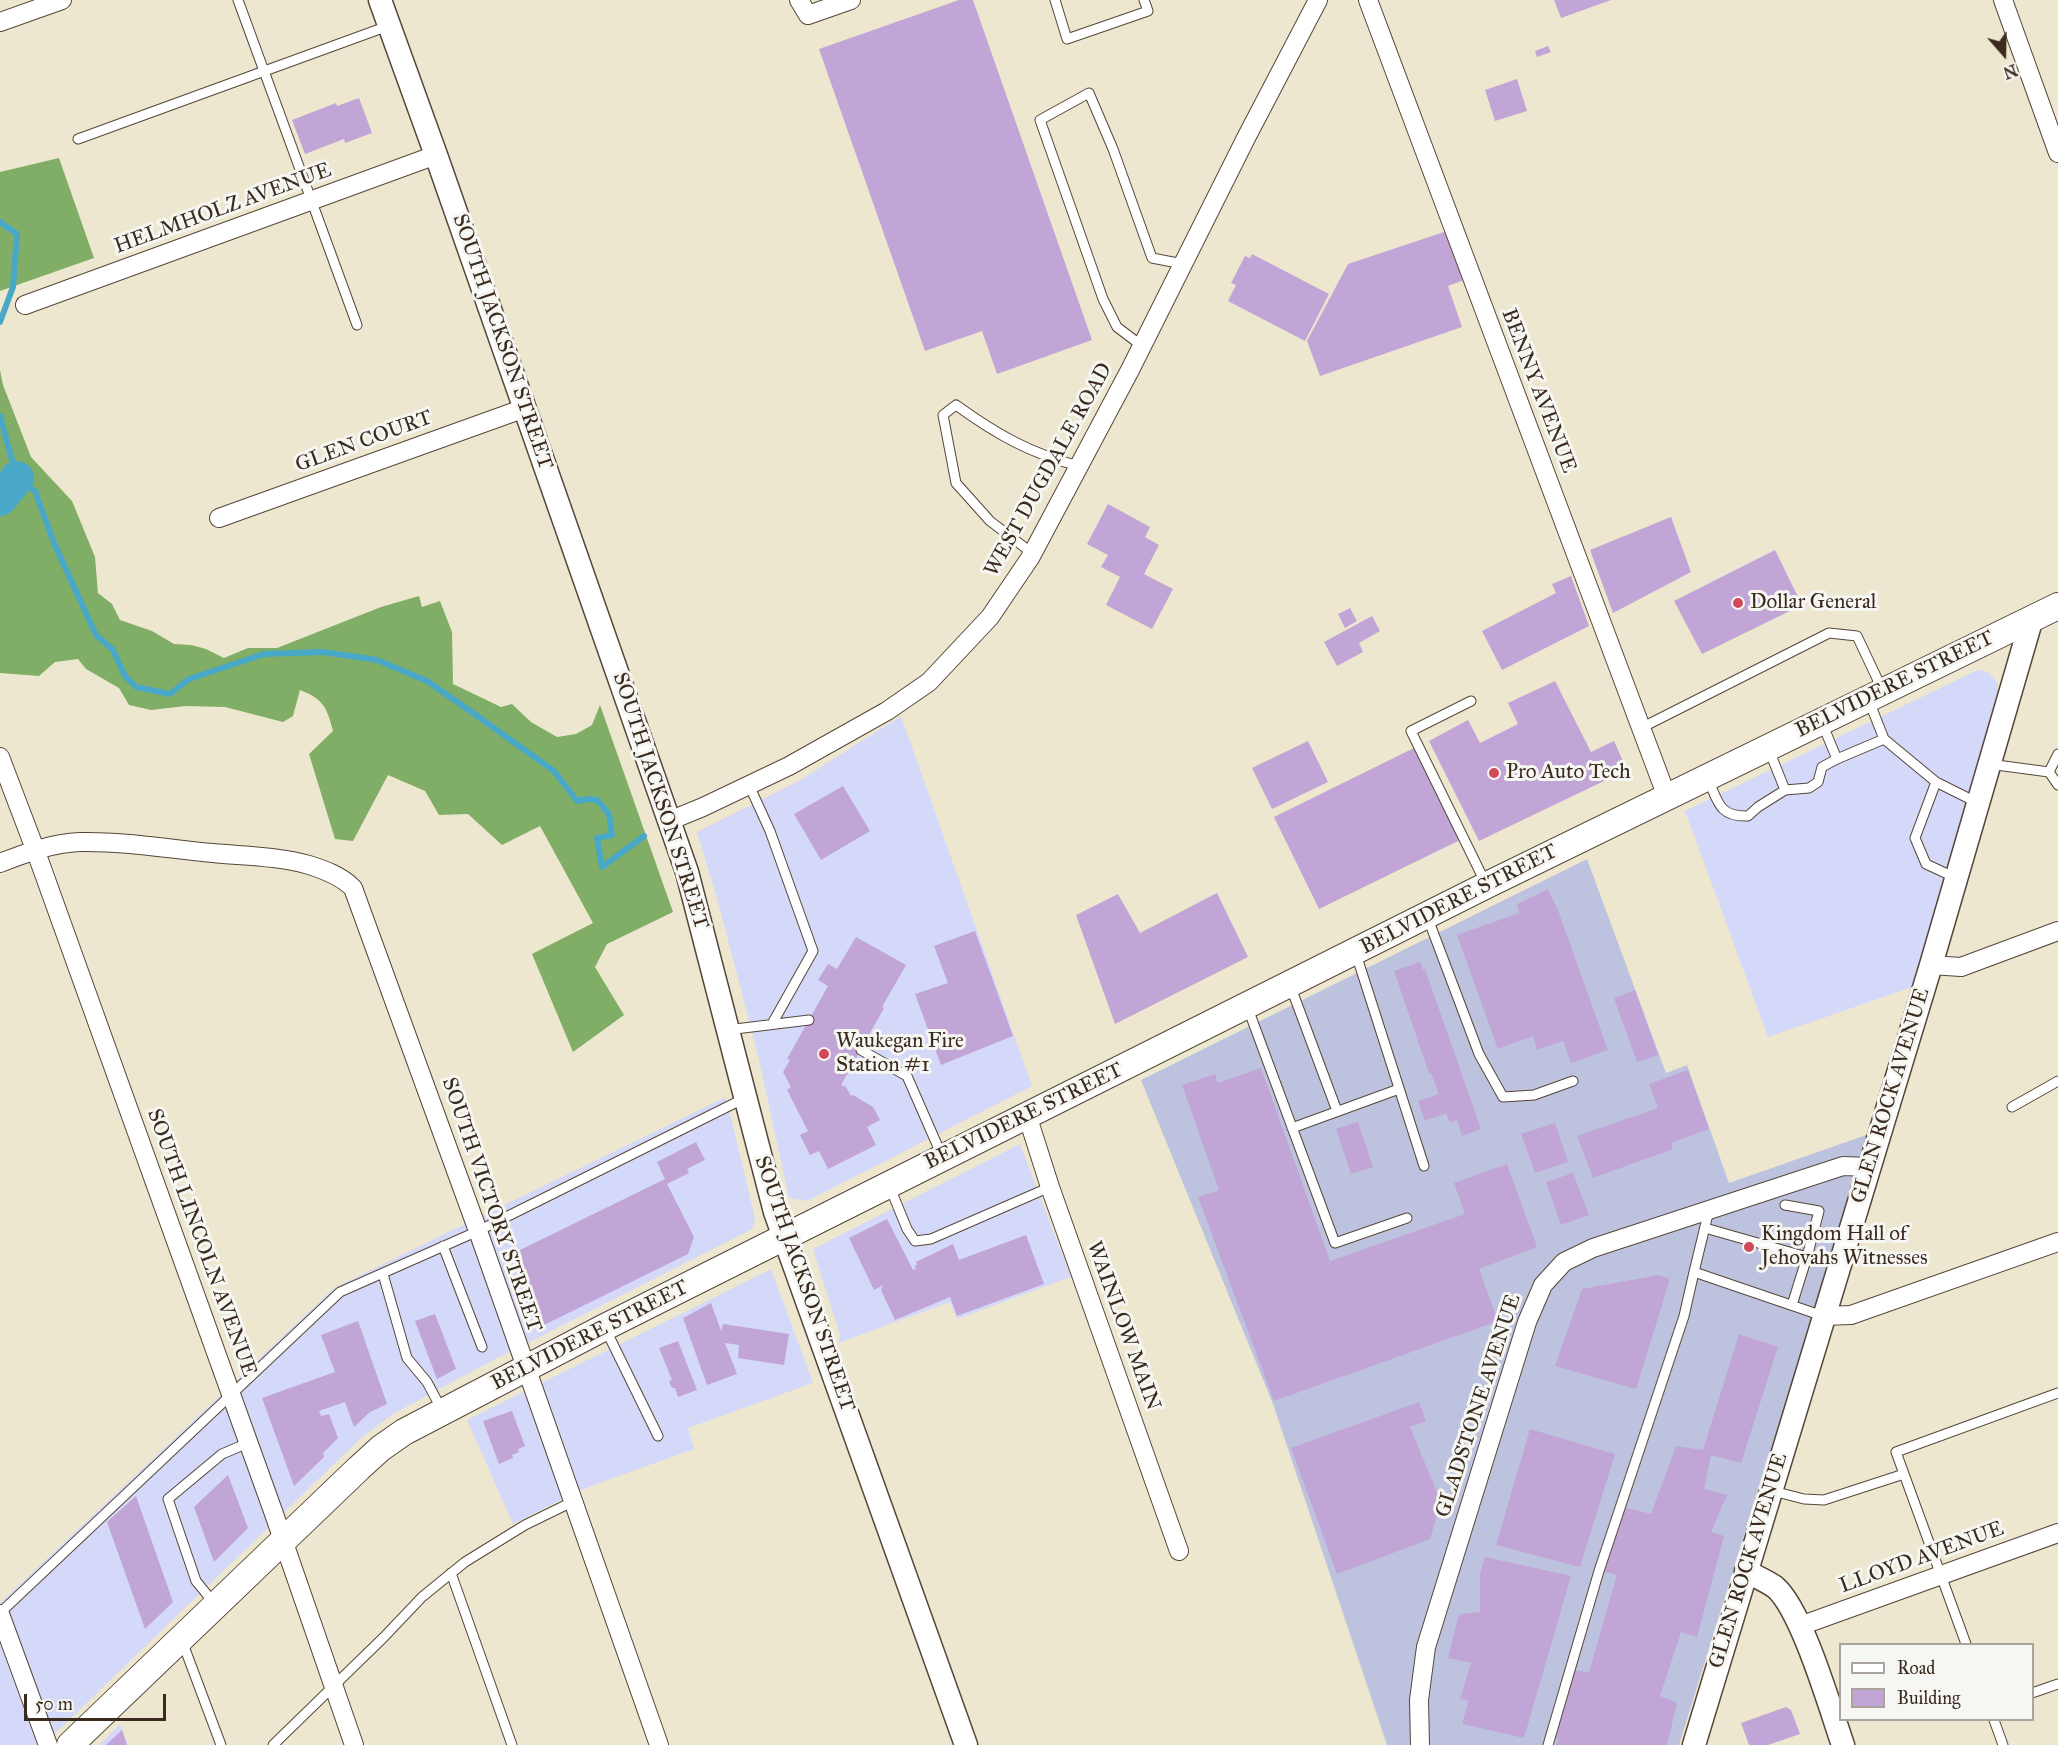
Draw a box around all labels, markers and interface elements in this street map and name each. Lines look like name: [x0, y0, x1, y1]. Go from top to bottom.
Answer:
north arrow: [1974, 24, 2034, 84]
text: N: [2001, 60, 2020, 83]
street label: HELMHOLZ AVENUE: [111, 158, 335, 260]
street label: SOUTH JACKSON STREET: [446, 211, 558, 473]
street label: BENNY AVENUE: [1495, 305, 1581, 477]
street label: WEST DUGDALE ROAD: [980, 359, 1118, 581]
street label: GLEN COURT: [292, 406, 436, 478]
place label: Dollar General: [1750, 590, 1876, 616]
marker: Dollar General: [1731, 596, 1745, 610]
street label: BELVIDERE STREET: [1792, 626, 1998, 744]
street label: SOUTH JACKSON STREET: [607, 669, 713, 933]
place label: Pro Auto Tech: [1506, 760, 1631, 786]
marker: Pro Auto Tech: [1487, 766, 1501, 780]
street label: BELVIDERE STREET: [1356, 839, 1562, 961]
street label: GLEN ROCK AVENUE: [1846, 985, 1936, 1207]
place label: Waukegan Fire Station #1: [836, 1029, 964, 1079]
marker: Waukegan Fire Station #1: [817, 1047, 831, 1061]
street label: BELVIDERE STREET: [921, 1058, 1127, 1176]
street label: SOUTH VICTORY STREET: [436, 1075, 546, 1335]
street label: SOUTH LINCOLN AVENUE: [141, 1106, 261, 1380]
street label: SOUTH JACKSON STREET: [748, 1153, 860, 1415]
place label: Kingdom Hall of Jehovahs Witnesses: [1761, 1222, 1928, 1272]
street label: WAINLOW MAIN: [1081, 1238, 1165, 1414]
marker: Kingdom Hall of Jehovahs Witnesses: [1742, 1240, 1756, 1254]
street label: BELVIDERE STREET: [487, 1275, 693, 1397]
street label: GLADSTONE AVENUE: [1431, 1291, 1527, 1521]
street label: GLEN ROCK AVENUE: [1704, 1450, 1794, 1672]
street label: LLOYD AVENUE: [1837, 1517, 2007, 1599]
legend: [1839, 1643, 2034, 1721]
text: Road: [1897, 1657, 1935, 1679]
scale bar: [27, 1682, 170, 1720]
text: Building: [1897, 1687, 1960, 1709]
text: 50 m: [35, 1693, 73, 1715]

